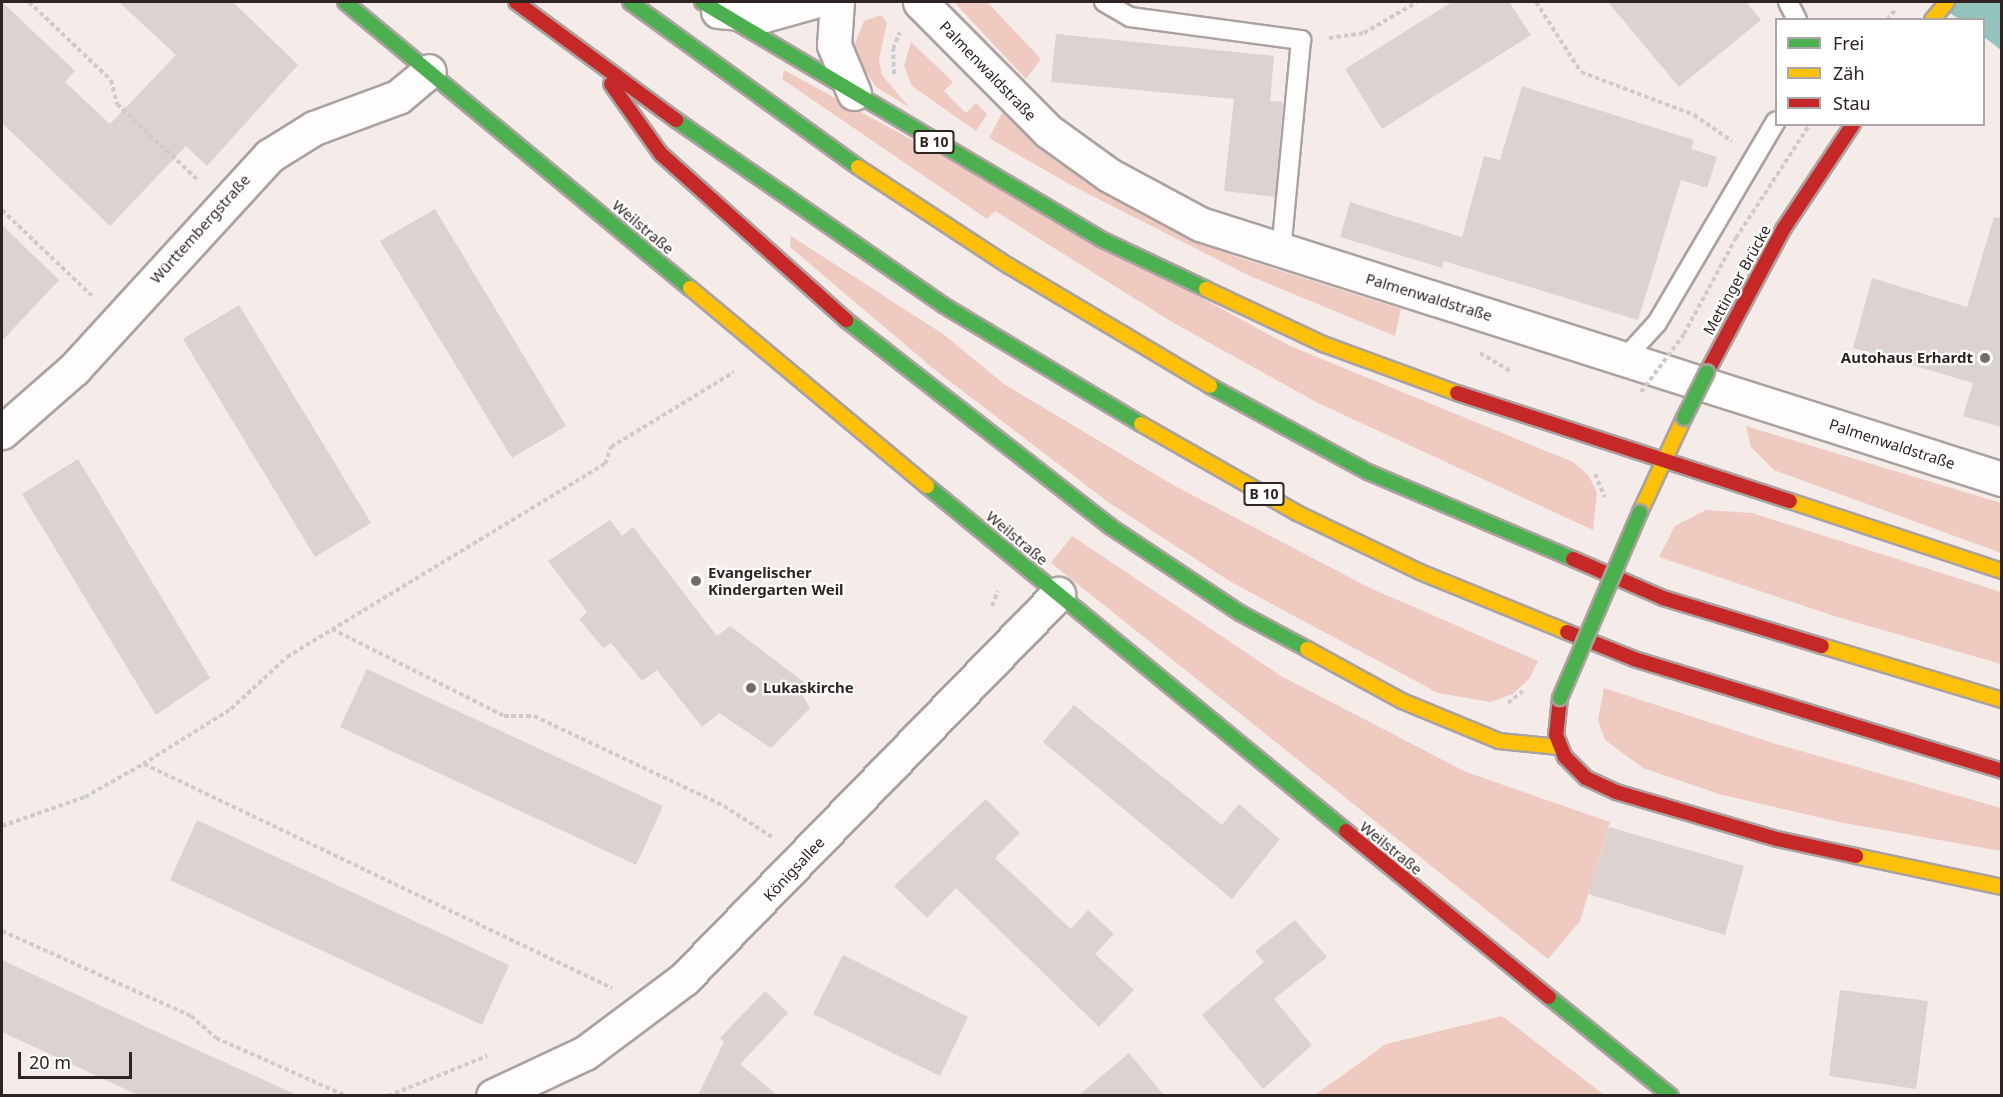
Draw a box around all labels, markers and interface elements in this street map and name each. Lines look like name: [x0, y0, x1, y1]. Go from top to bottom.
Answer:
street label: Palmenwaldstraße: [936, 18, 1040, 124]
legend: [1775, 18, 1985, 126]
text: Frei: [1833, 31, 1864, 55]
text: Zäh: [1833, 61, 1865, 85]
text: Stau: [1833, 91, 1871, 115]
road number: B 10: [913, 131, 955, 153]
street label: Württembergstraße: [146, 171, 254, 287]
street label: Weilstraße: [609, 196, 677, 258]
street label: Mettinger Brücke: [1699, 222, 1775, 338]
street label: Palmenwaldstraße: [1364, 269, 1494, 325]
place label: Autohaus Erhardt: [1841, 349, 1973, 367]
marker: Autohaus Erhardt: [1978, 351, 1992, 365]
street label: Palmenwaldstraße: [1827, 415, 1957, 473]
road number: B 10: [1243, 483, 1285, 505]
street label: Weilstraße: [983, 507, 1051, 569]
place label: Evangelischer Kindergarten Weil: [708, 563, 844, 598]
marker: Evangelischer Kindergarten Weil: [689, 574, 703, 588]
place label: Lukaskirche: [763, 679, 854, 697]
marker: Lukaskirche: [744, 681, 758, 695]
street label: Weilstraße: [1356, 818, 1426, 878]
street label: Königsallee: [760, 833, 828, 905]
scale bar: [21, 1040, 135, 1078]
text: 20 m: [29, 1050, 71, 1074]

